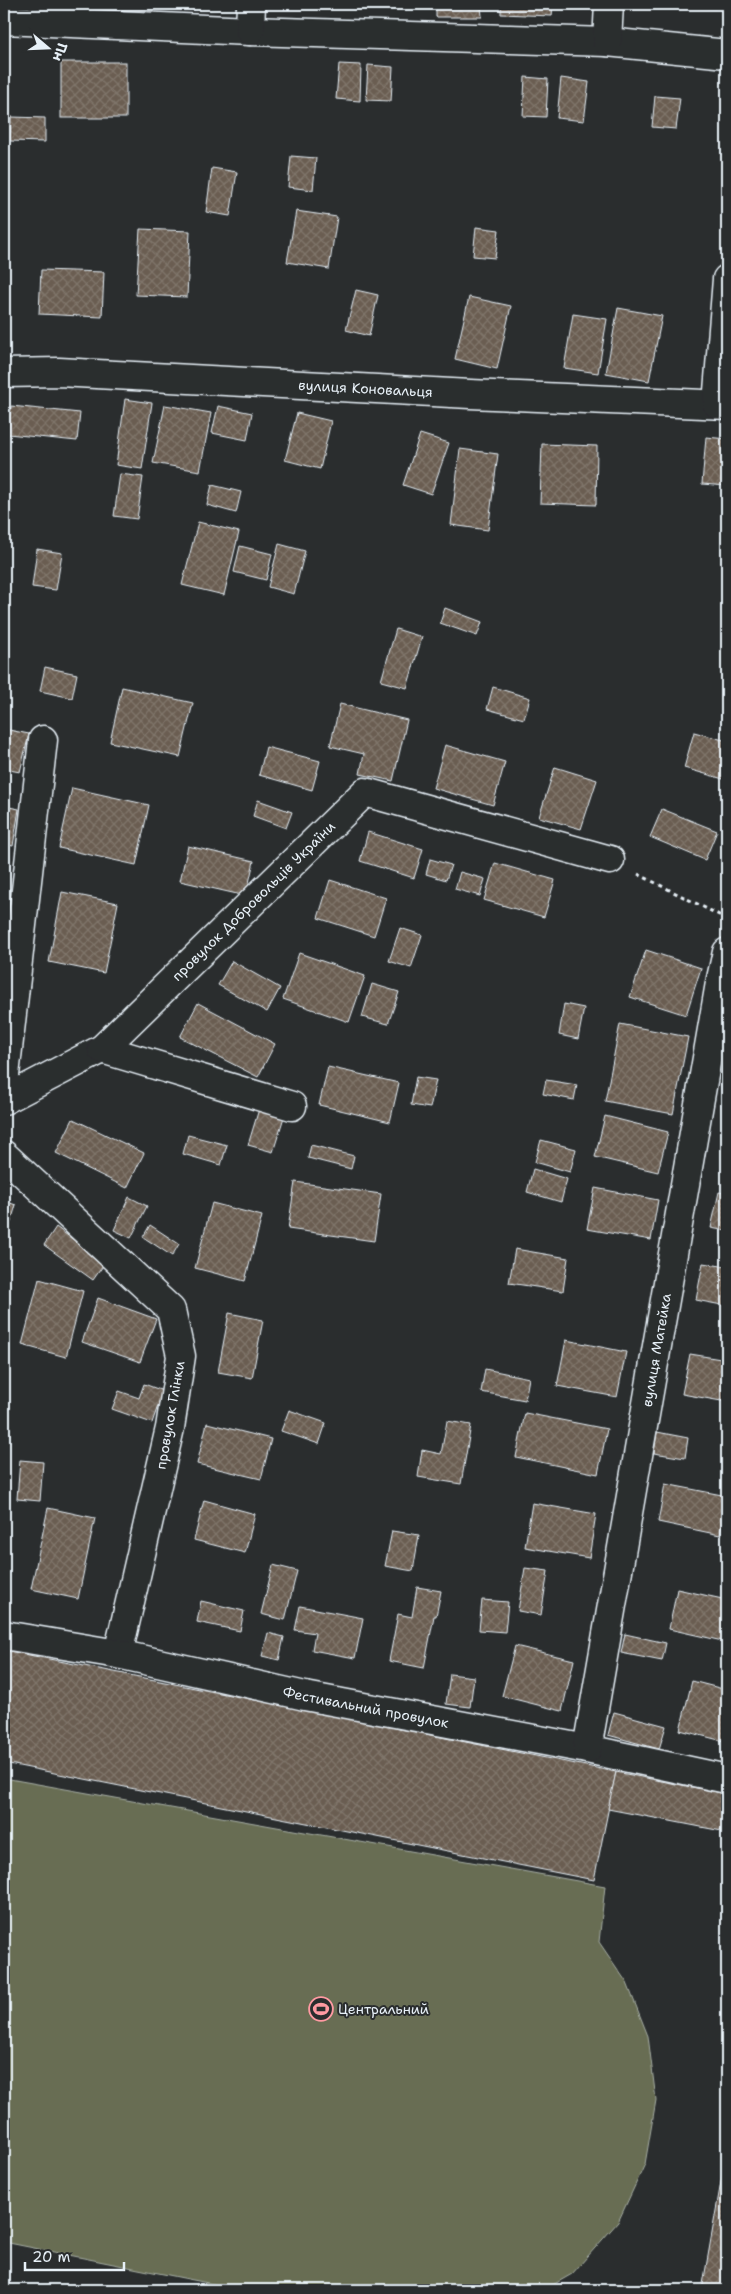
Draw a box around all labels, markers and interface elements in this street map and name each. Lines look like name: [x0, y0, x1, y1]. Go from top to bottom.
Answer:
north arrow: [22, 22, 72, 72]
text: Пн: [49, 41, 72, 64]
street label: вулиця Коновальця: [298, 376, 433, 401]
street label: провулок Добровольців України: [168, 817, 339, 985]
street label: вулиця Матейка: [638, 1292, 675, 1408]
street label: провулок Глінки: [152, 1359, 188, 1471]
street label: Фестивальний провулок: [281, 1682, 451, 1732]
sports icon: Центральний: [308, 1996, 334, 2022]
place label: Центральний: [338, 2000, 429, 2018]
scale bar: [25, 2239, 124, 2271]
text: 20 m: [32, 2247, 71, 2267]

